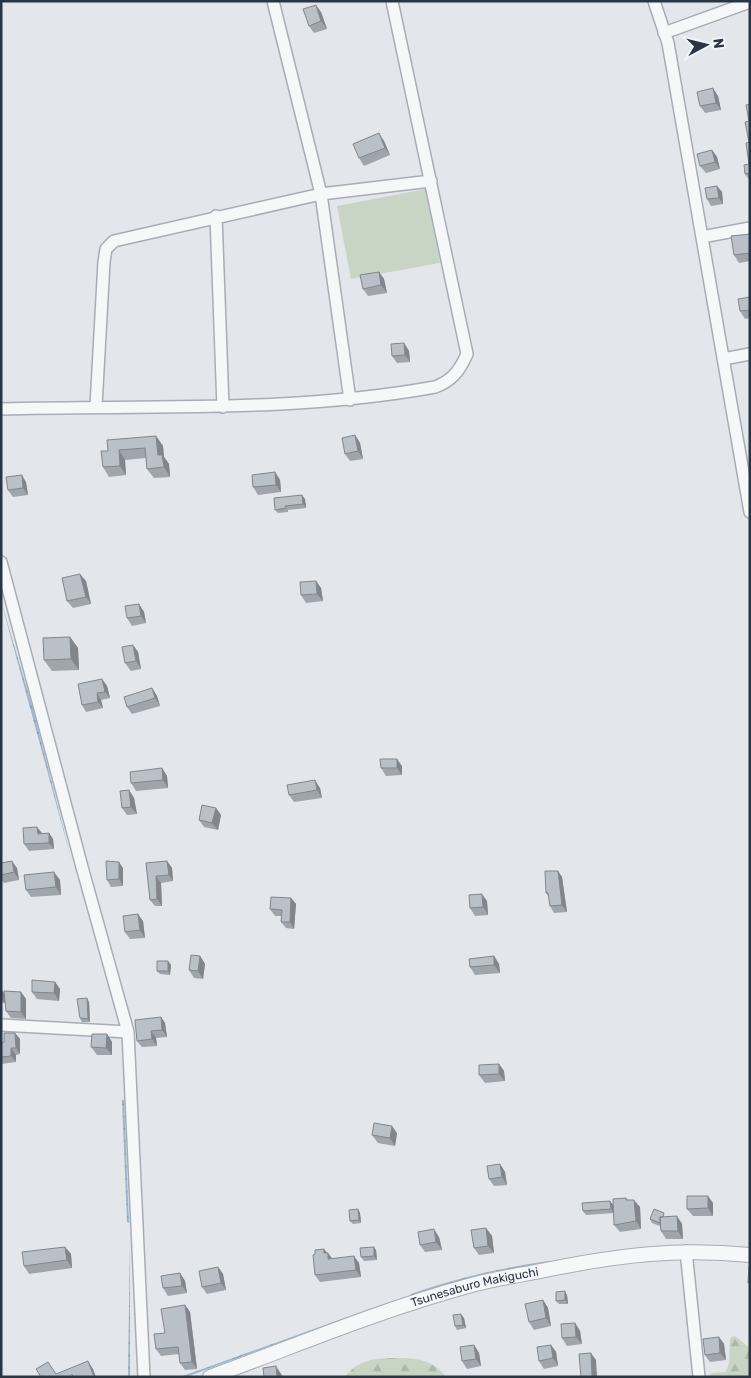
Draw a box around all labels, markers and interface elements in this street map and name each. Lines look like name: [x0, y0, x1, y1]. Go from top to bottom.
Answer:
north arrow: [681, 20, 731, 70]
text: N: [709, 37, 727, 50]
street label: Tsunesaburo Makiguchi: [409, 1265, 540, 1310]

